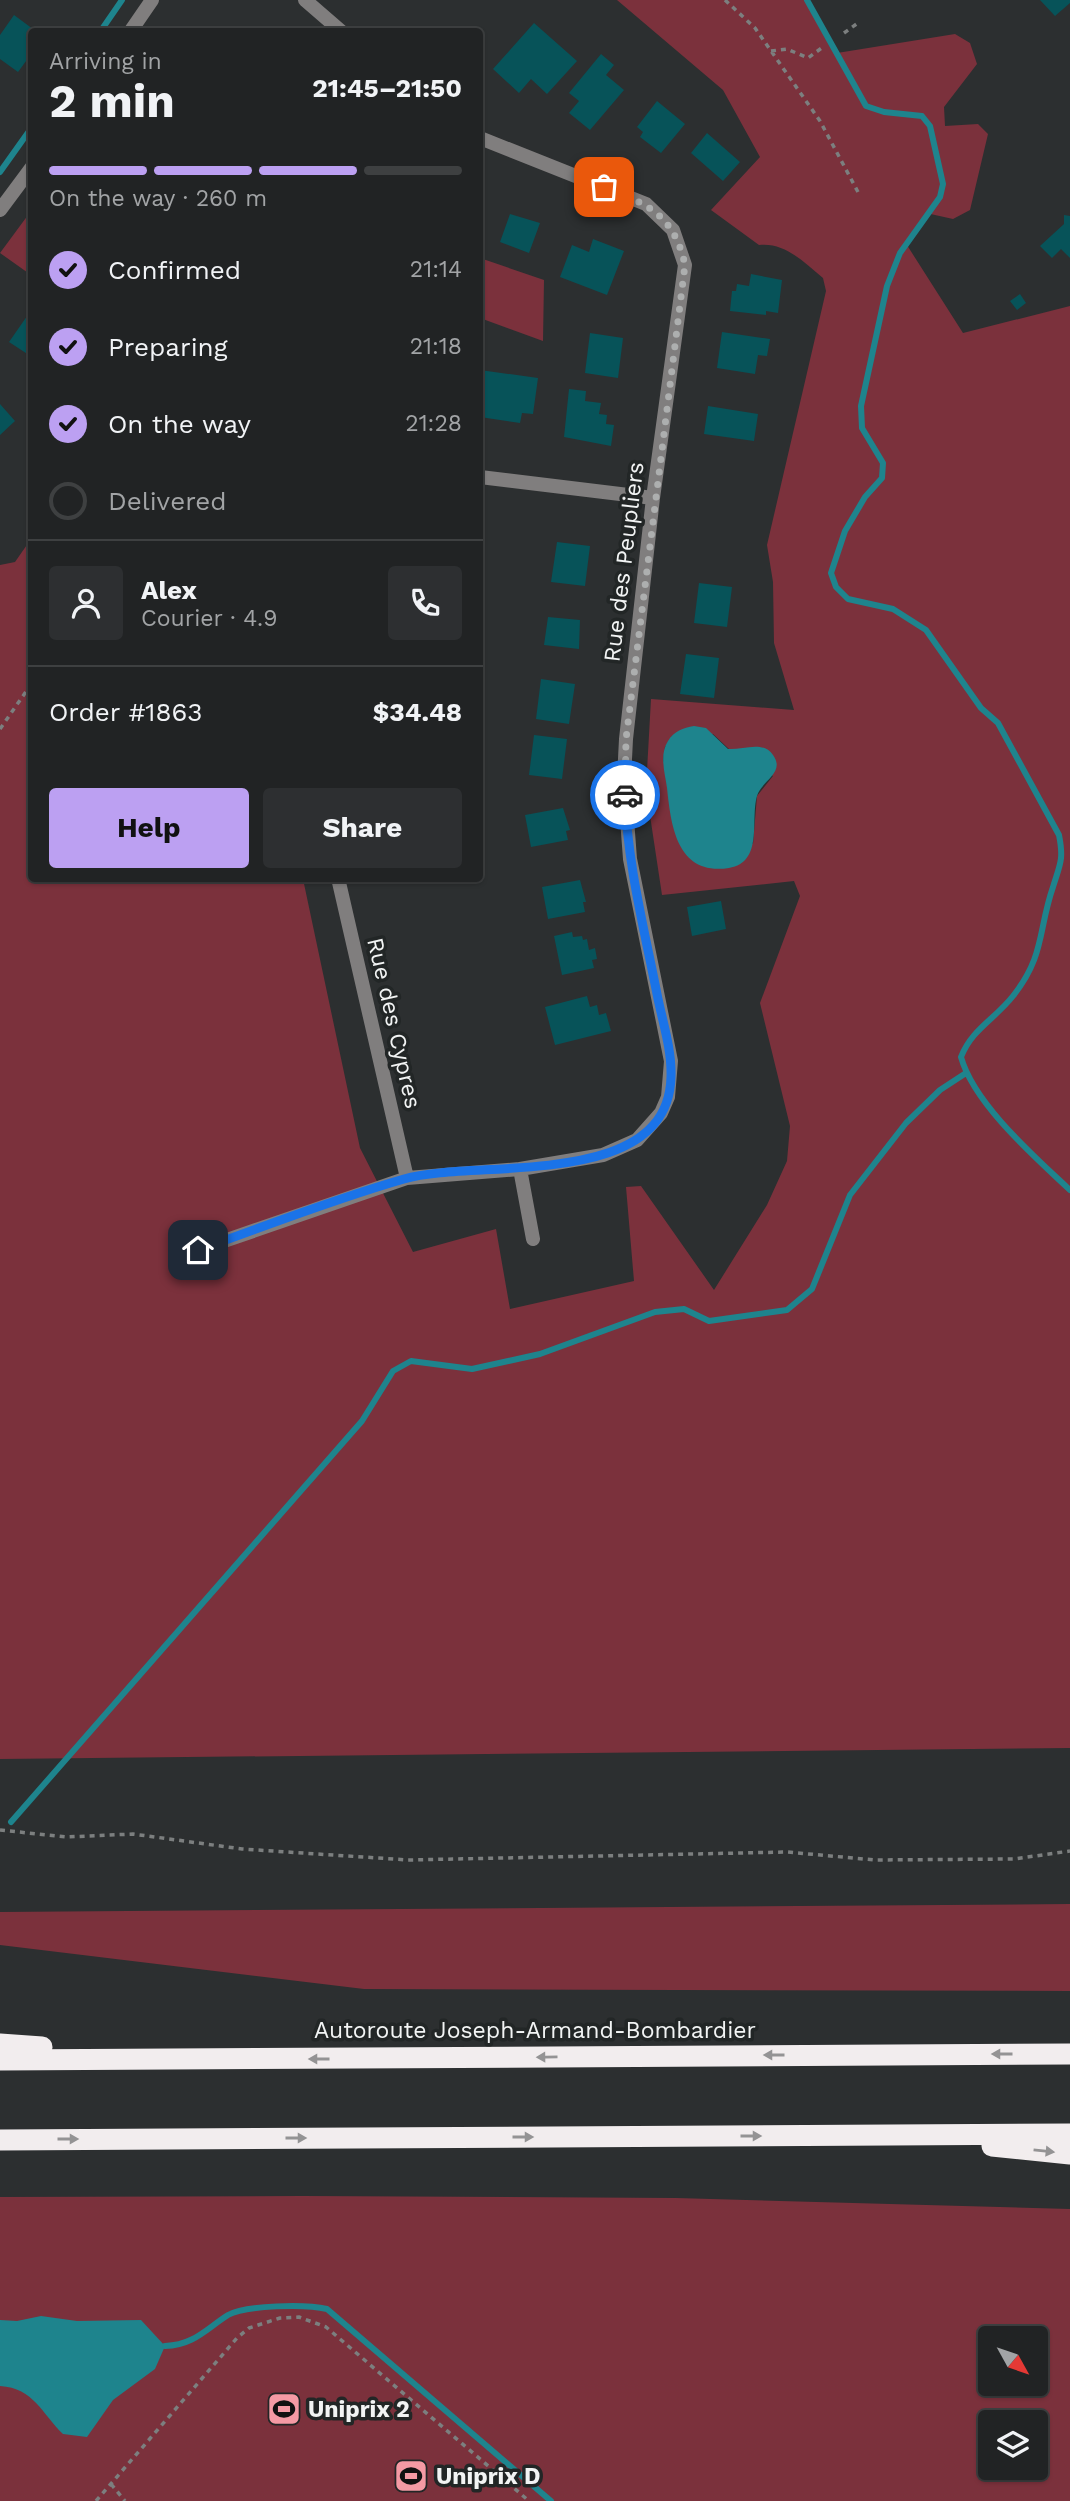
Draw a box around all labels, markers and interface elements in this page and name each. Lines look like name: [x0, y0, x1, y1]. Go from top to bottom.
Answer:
text: Arriving in: [49, 48, 162, 75]
text: 21:45–21:50: [312, 73, 462, 103]
text: 2 min: [49, 74, 175, 128]
pin: [574, 157, 634, 217]
icon: bag: [585, 168, 623, 206]
text: On the way · 260 m: [49, 185, 267, 212]
icon: check: [49, 251, 87, 289]
text: Confirmed: [108, 255, 241, 285]
text: 21:14: [410, 256, 462, 283]
icon: check: [49, 328, 87, 366]
text: Preparing: [108, 332, 228, 362]
text: 21:18: [410, 333, 462, 360]
icon: check: [49, 405, 87, 443]
text: On the way: [108, 409, 251, 439]
text: 21:28: [405, 410, 462, 437]
street label: Rue des Peupliers: [598, 461, 650, 663]
text: Delivered: [108, 486, 227, 516]
button: person: [49, 566, 123, 640]
button: phone: [388, 566, 462, 640]
text: Alex: [141, 575, 197, 605]
text: Courier · 4.9: [141, 605, 277, 632]
text: Order #1863: [49, 697, 202, 727]
text: $34.48: [373, 697, 462, 727]
courier: [590, 760, 660, 830]
icon: car: [606, 776, 644, 814]
button: Help: [49, 788, 249, 868]
button: Share: [263, 788, 462, 868]
street label: Rue des Cypres: [361, 935, 427, 1111]
pin: [168, 1220, 228, 1280]
icon: home: [179, 1231, 217, 1269]
street label: Autoroute Joseph-Armand-Bombardier: [314, 2017, 756, 2044]
one-way arrow: [991, 2048, 1013, 2060]
one-way arrow: [763, 2049, 785, 2060]
one-way arrow: [536, 2051, 558, 2063]
one-way arrow: [308, 2053, 330, 2064]
one-way arrow: [740, 2130, 762, 2142]
one-way arrow: [512, 2131, 534, 2142]
one-way arrow: [285, 2132, 307, 2144]
one-way arrow: [57, 2133, 79, 2145]
one-way arrow: [1033, 2146, 1055, 2157]
north arrow: [978, 2326, 1048, 2396]
map controls: [978, 2326, 1048, 2480]
sports icon: Uniprix 2: [265, 2390, 303, 2428]
place label: Uniprix 2: [308, 2396, 410, 2423]
button: layers: [978, 2410, 1048, 2480]
sports icon: Uniprix D: [392, 2457, 430, 2495]
place label: Uniprix D: [436, 2463, 540, 2490]

